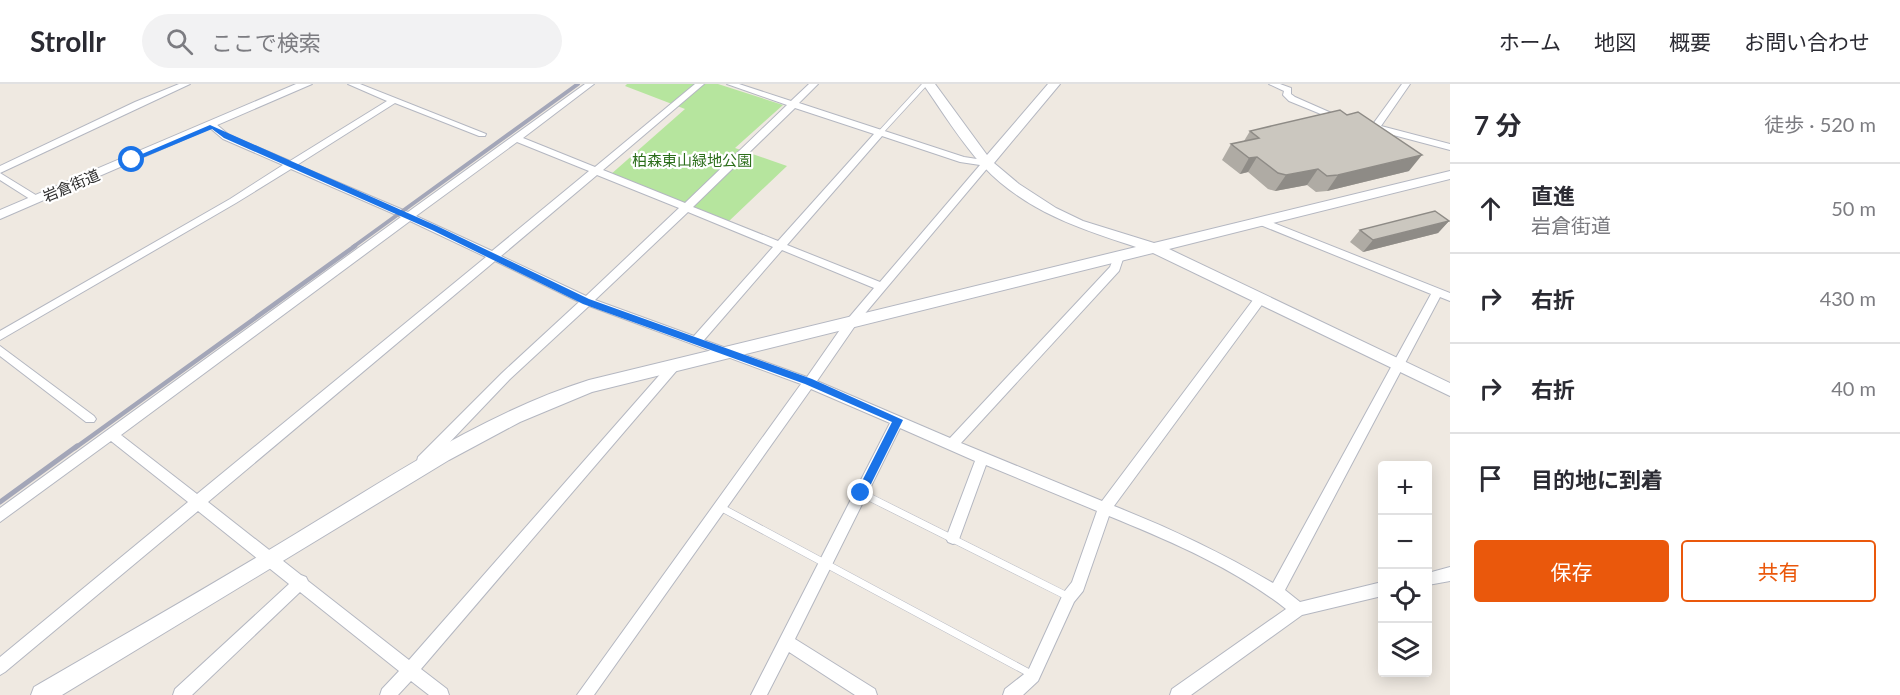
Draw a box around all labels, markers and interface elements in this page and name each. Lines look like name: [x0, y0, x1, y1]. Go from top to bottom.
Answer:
search box: [142, 14, 562, 68]
text: Strollr: [30, 24, 106, 58]
icon: search: [163, 25, 196, 58]
text: ここで検索: [211, 29, 321, 56]
text: ホーム: [1499, 29, 1561, 54]
text: 地図: [1594, 29, 1636, 54]
text: 概要: [1669, 29, 1711, 54]
text: お問い合わせ: [1744, 29, 1870, 54]
text: 7 分: [1474, 109, 1521, 141]
text: 徒歩 · 520 m: [1764, 112, 1876, 136]
route start: [118, 146, 144, 172]
park label: 柏森東山緑地公園: [632, 151, 752, 169]
street label: 岩倉街道: [40, 165, 102, 205]
text: 直進: [1531, 182, 1575, 209]
icon: ahead: [1474, 192, 1507, 225]
text: 50 m: [1831, 196, 1876, 220]
text: 岩倉街道: [1531, 213, 1611, 237]
icon: right: [1474, 282, 1507, 315]
text: 右折: [1531, 286, 1575, 313]
text: 430 m: [1820, 286, 1876, 310]
icon: right: [1474, 372, 1507, 405]
text: 右折: [1531, 376, 1575, 403]
text: 40 m: [1831, 376, 1876, 400]
map controls: [1378, 461, 1432, 677]
button: +: [1378, 461, 1432, 515]
icon: arrive: [1474, 462, 1507, 495]
text: 目的地に到着: [1531, 466, 1663, 493]
route end: [847, 479, 873, 505]
button: −: [1378, 515, 1432, 569]
button: 保存: [1474, 540, 1669, 602]
button: 共有: [1681, 540, 1876, 602]
button: locate: [1378, 569, 1432, 623]
button: layers: [1378, 623, 1432, 677]

